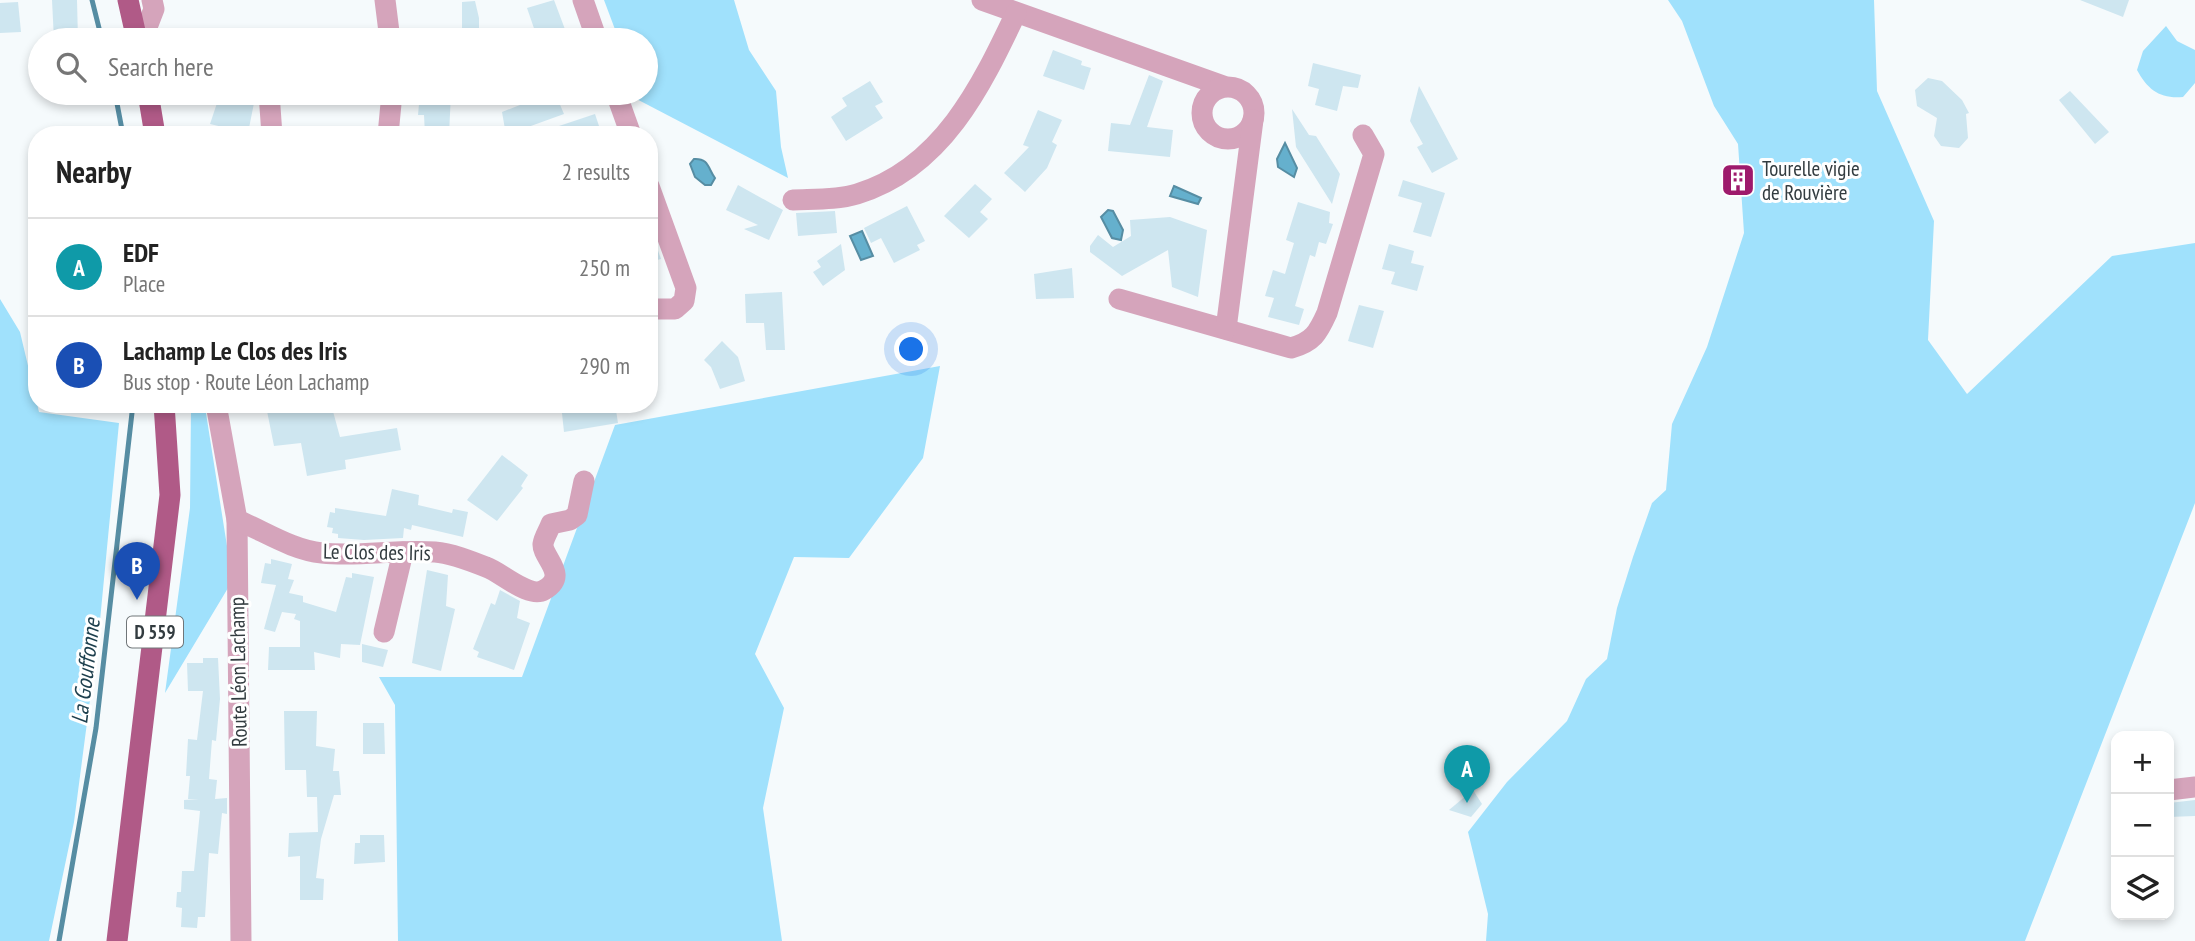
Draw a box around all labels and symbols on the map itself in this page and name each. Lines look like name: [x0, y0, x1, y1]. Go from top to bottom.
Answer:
place label: Tourelle vigie de Rouvière: [1762, 155, 1860, 206]
building icon: Tourelle vigie de Rouvière: [1719, 161, 1757, 199]
your location: [894, 332, 928, 366]
street label: Le Clos des Iris: [323, 538, 431, 566]
pin: B: [114, 542, 160, 600]
street label: Route Léon Lachamp: [223, 597, 253, 747]
water label: La Gouffonne: [64, 615, 106, 725]
road number: D 559: [127, 617, 183, 648]
pin: A: [1444, 745, 1490, 803]

